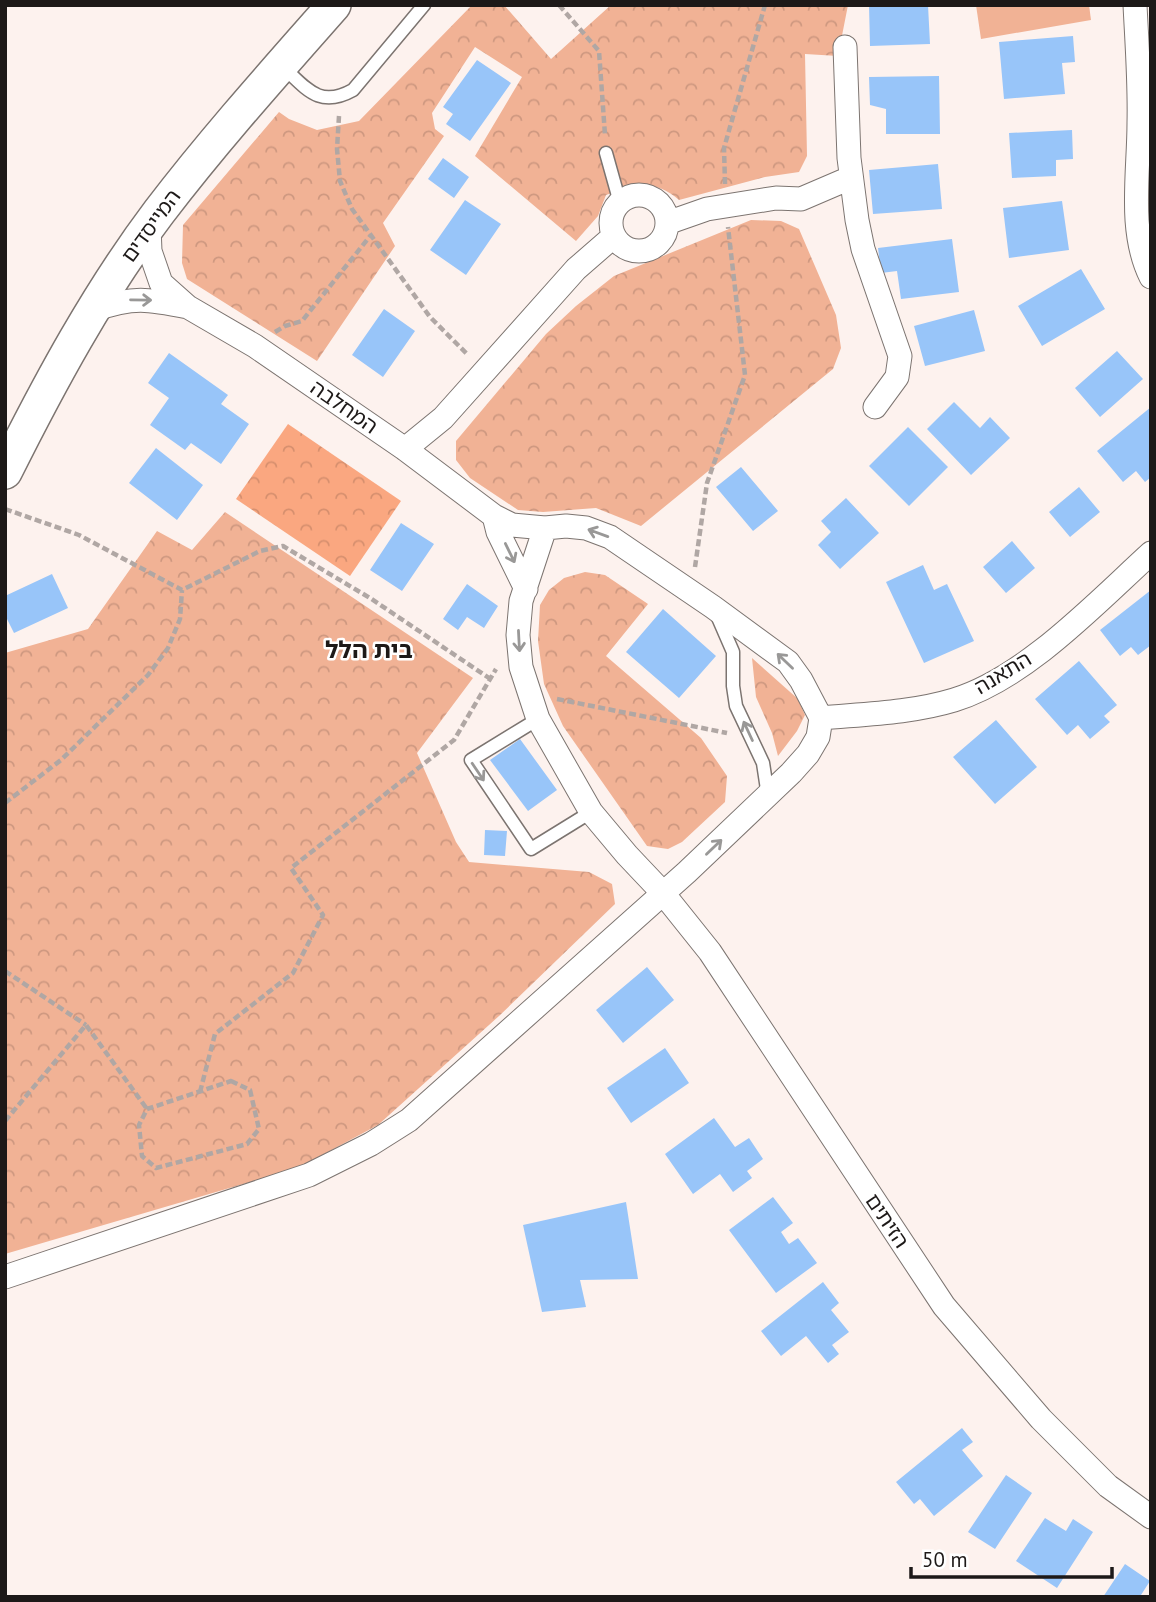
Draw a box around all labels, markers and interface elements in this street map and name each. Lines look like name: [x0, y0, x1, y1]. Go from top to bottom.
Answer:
street label: המייסדים: [115, 184, 186, 268]
one-way arrow: [129, 293, 152, 307]
street label: המחלבה: [305, 374, 383, 440]
one-way arrow: [587, 525, 609, 538]
one-way arrow: [503, 542, 517, 563]
one-way arrow: [513, 630, 526, 652]
district label: בית הלל: [325, 634, 413, 665]
street label: התאנה: [969, 645, 1036, 700]
one-way arrow: [776, 652, 793, 669]
one-way arrow: [740, 721, 754, 742]
one-way arrow: [471, 762, 486, 781]
one-way arrow: [705, 838, 722, 855]
street label: הזיתים: [859, 1188, 915, 1253]
scale bar: [911, 1536, 1112, 1580]
text: 50 m: [922, 1546, 968, 1573]

